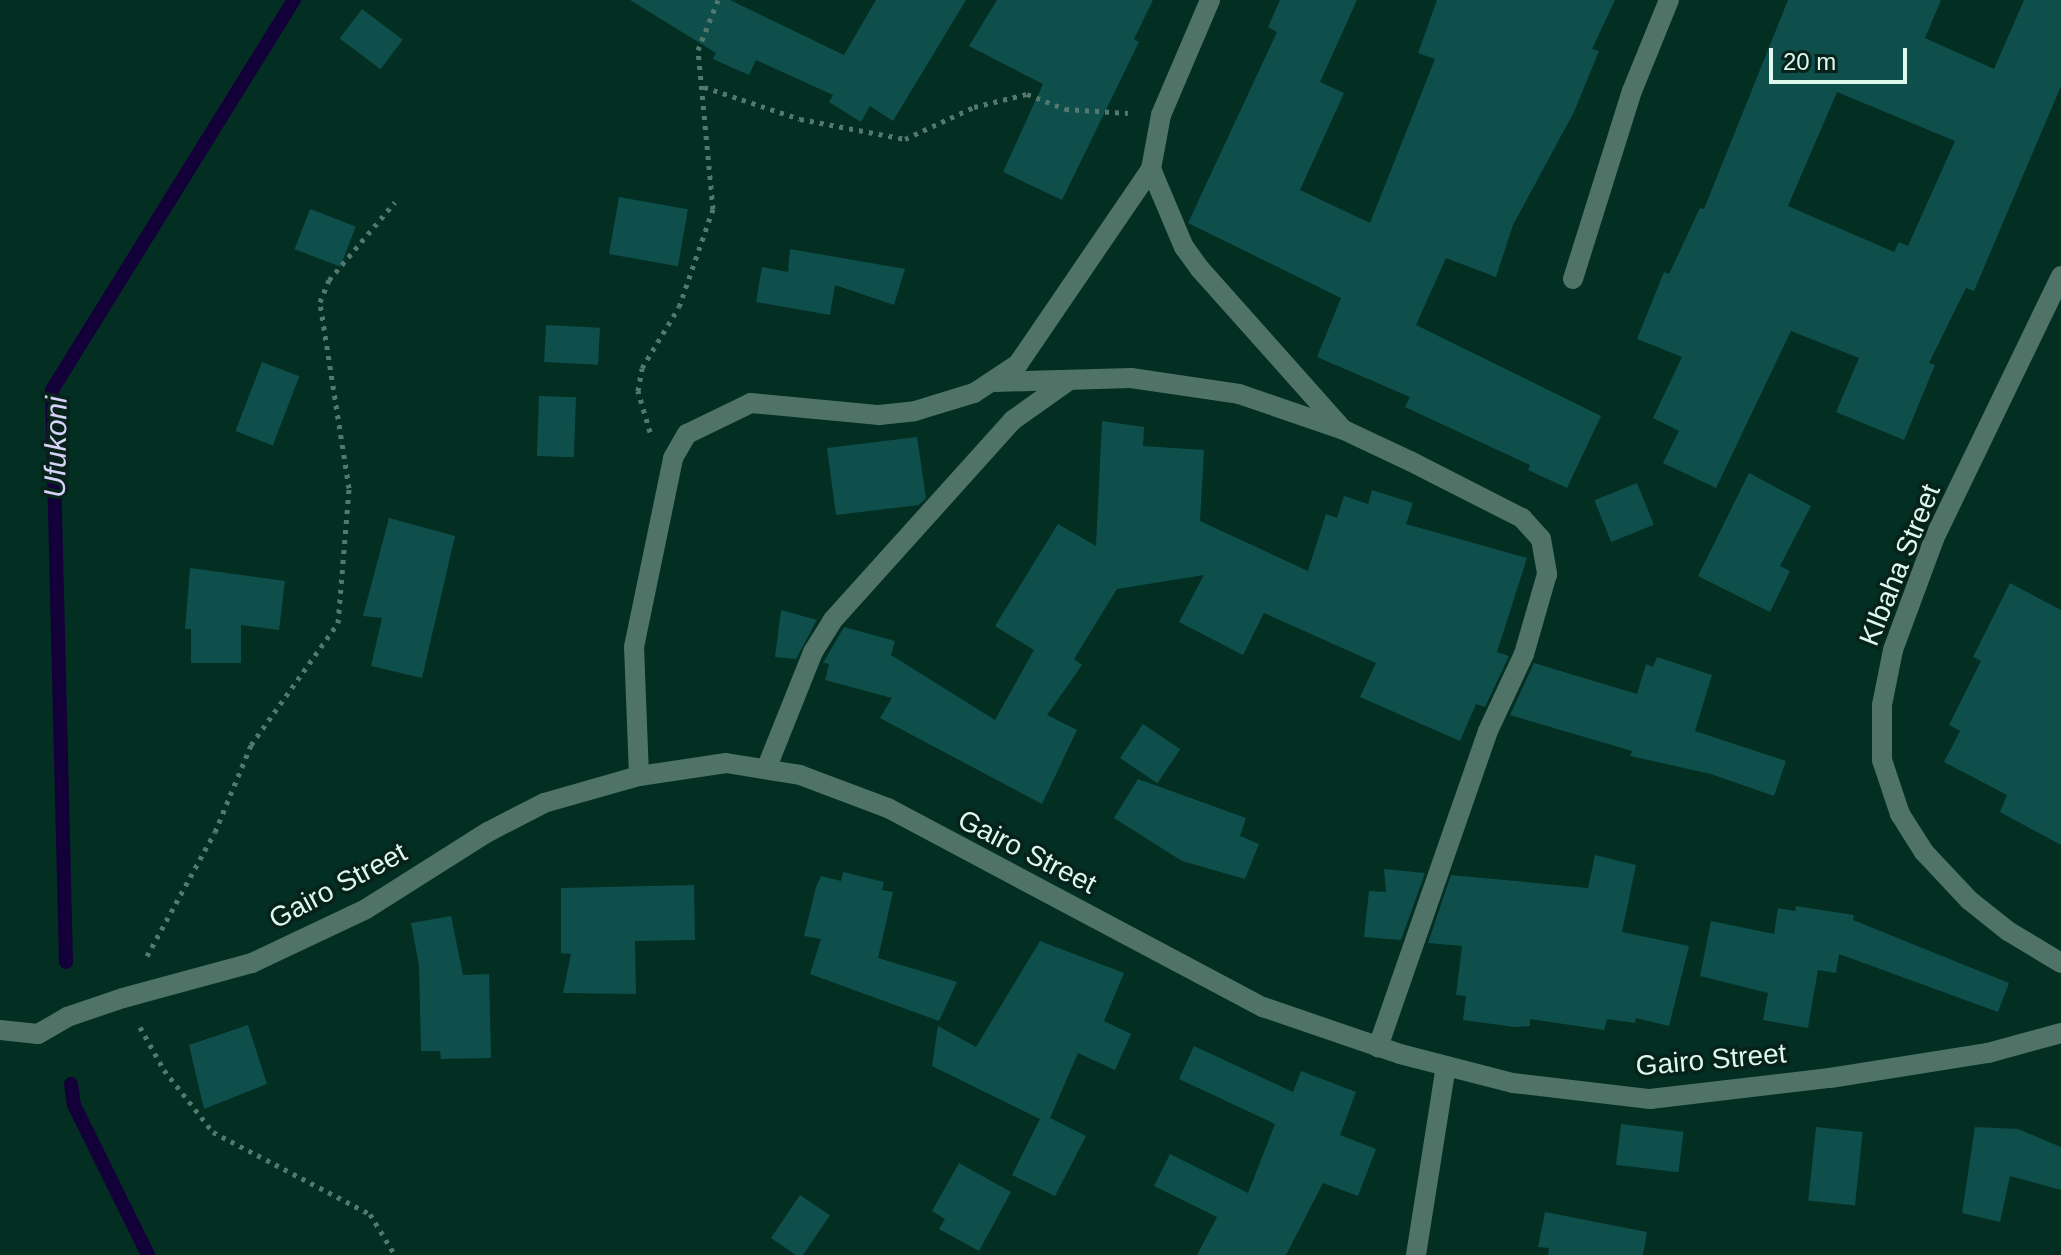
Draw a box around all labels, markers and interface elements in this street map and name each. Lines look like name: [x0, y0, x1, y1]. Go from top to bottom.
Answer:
scale bar: [1773, 32, 1911, 82]
text: 20 m: [1783, 48, 1836, 75]
water label: Ufukoni: [37, 396, 75, 498]
street label: KIbaha Street: [1852, 479, 1948, 651]
street label: Gairo Street: [952, 803, 1102, 901]
street label: Gairo Street: [263, 836, 413, 936]
street label: Gairo Street: [1634, 1037, 1788, 1083]

